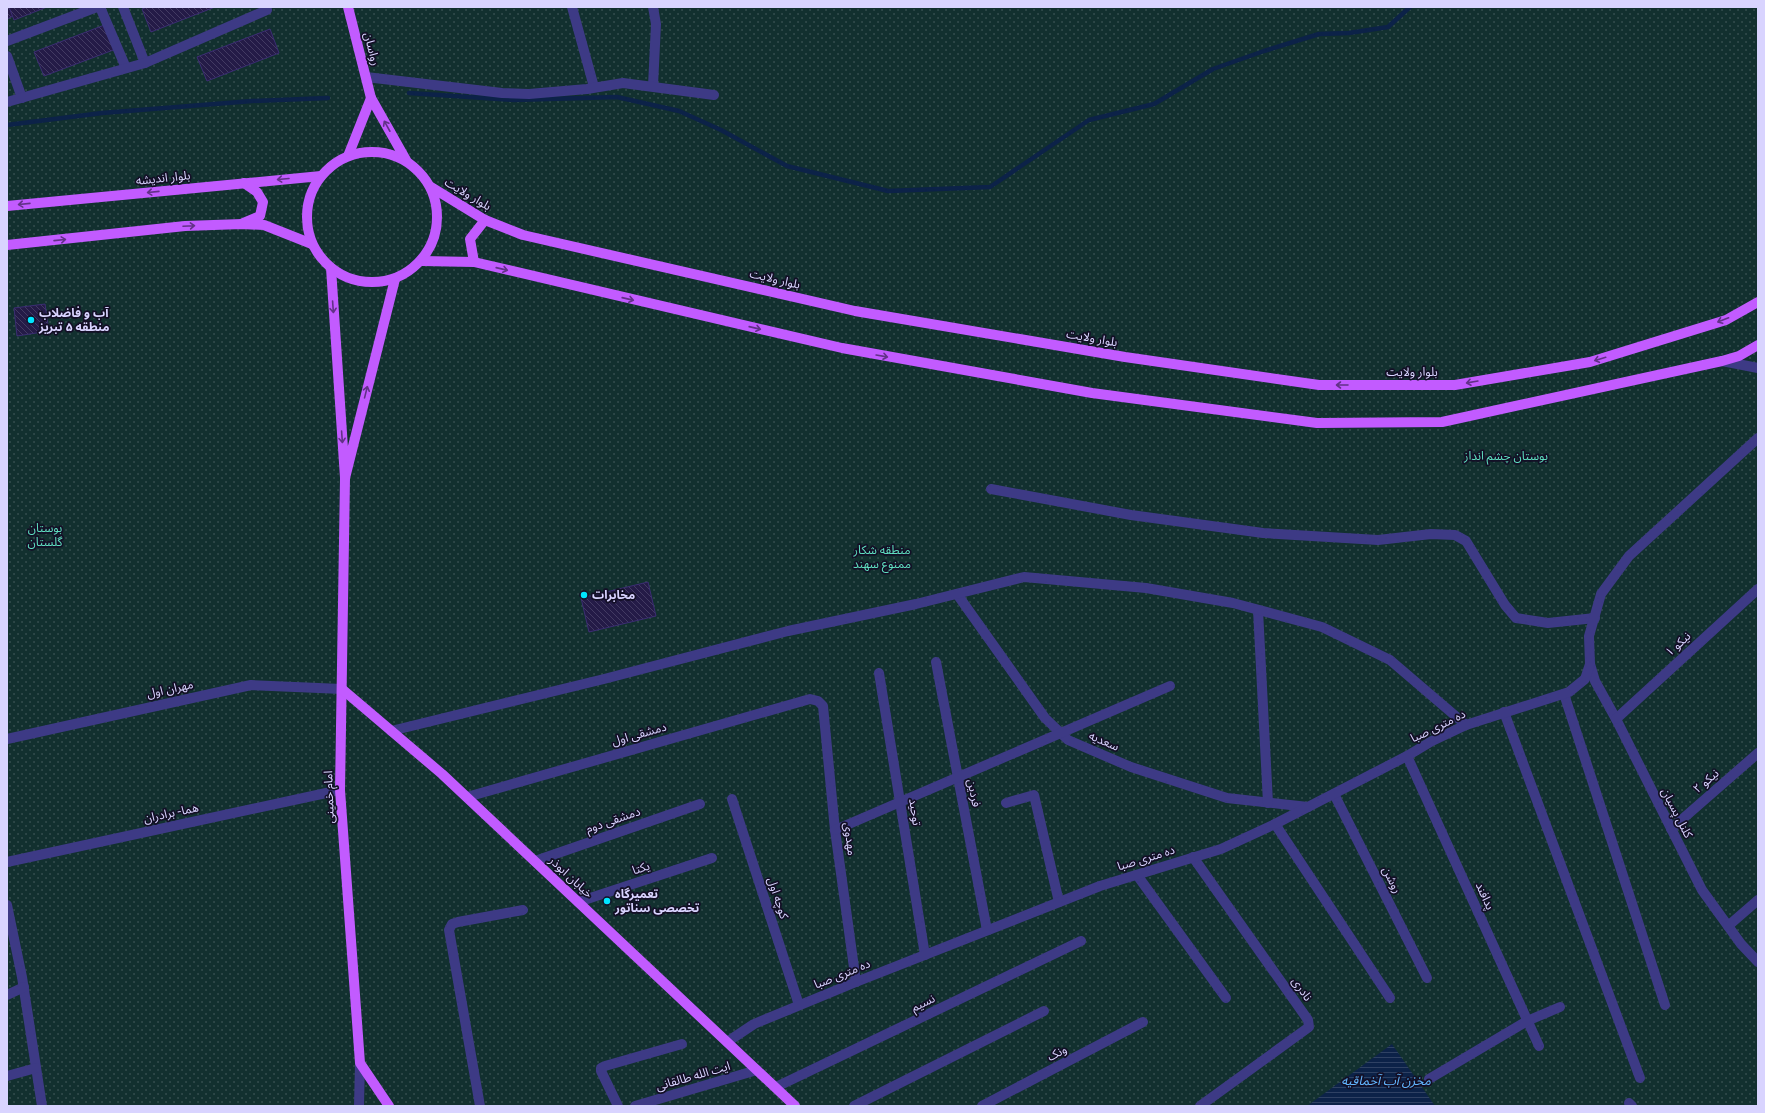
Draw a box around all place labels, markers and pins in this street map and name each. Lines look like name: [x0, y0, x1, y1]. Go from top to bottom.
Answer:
place label: آب و فاضلاب منطقه ۵ تبریز: [38, 306, 110, 334]
marker: آب و فاضلاب منطقه ۵ تبریز: [26, 315, 36, 325]
place label: مخابرات: [592, 588, 635, 602]
marker: مخابرات: [579, 590, 589, 600]
place label: تعمیرگاه تخصصی سناتور: [614, 887, 700, 915]
marker: تعمیرگاه تخصصی سناتور: [602, 896, 612, 906]

